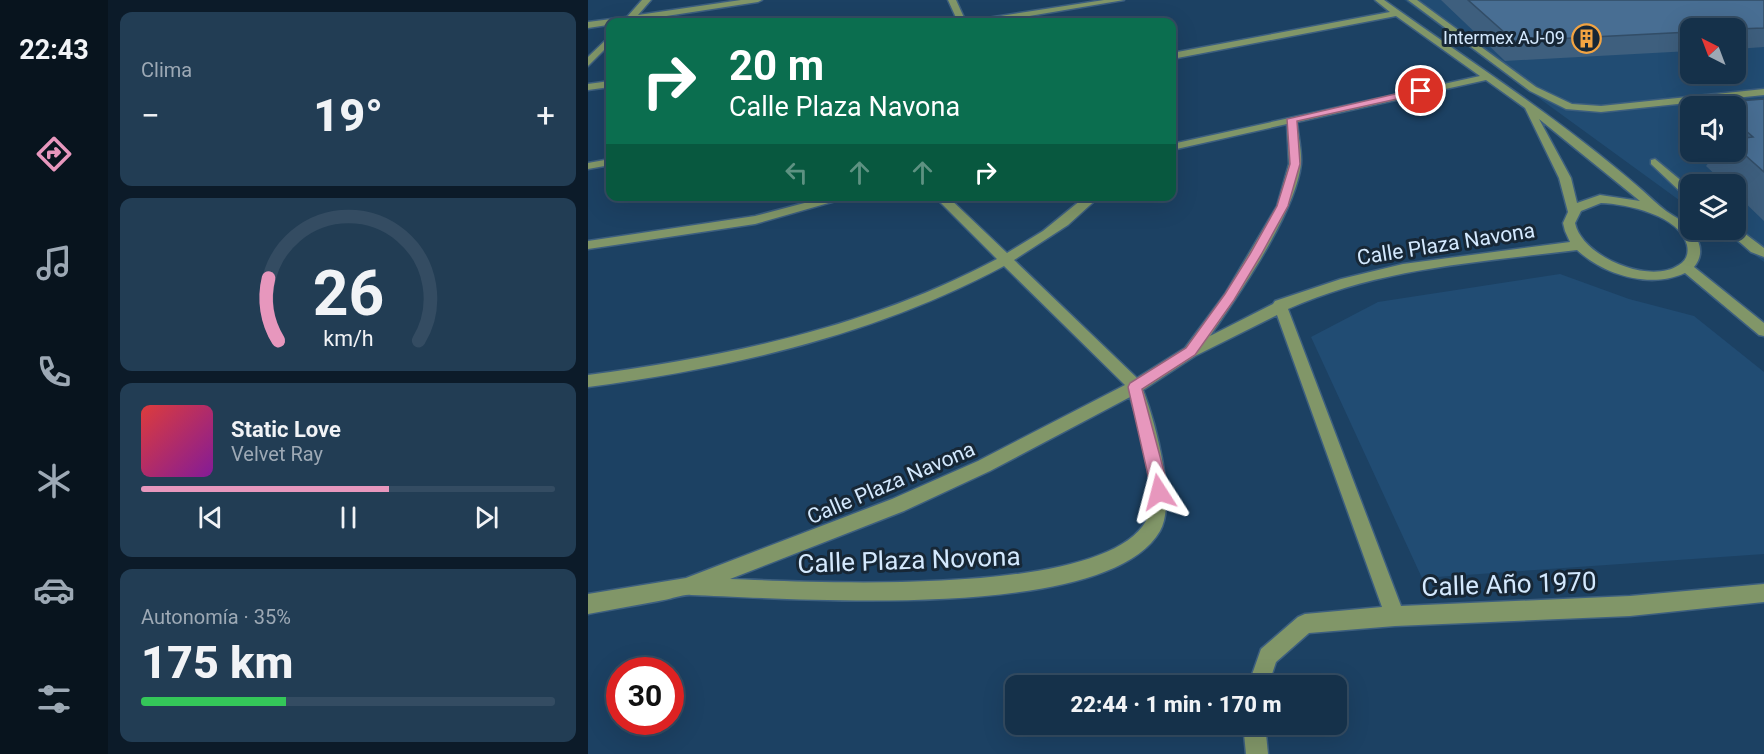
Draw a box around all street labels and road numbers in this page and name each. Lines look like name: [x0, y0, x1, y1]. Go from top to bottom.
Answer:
street label: Calle Plaza Navona: [1355, 218, 1537, 270]
street label: Calle Plaza Navona: [804, 437, 978, 529]
street label: Calle Plaza Novona: [797, 541, 1021, 579]
street label: Calle Año 1970: [1421, 566, 1597, 602]

